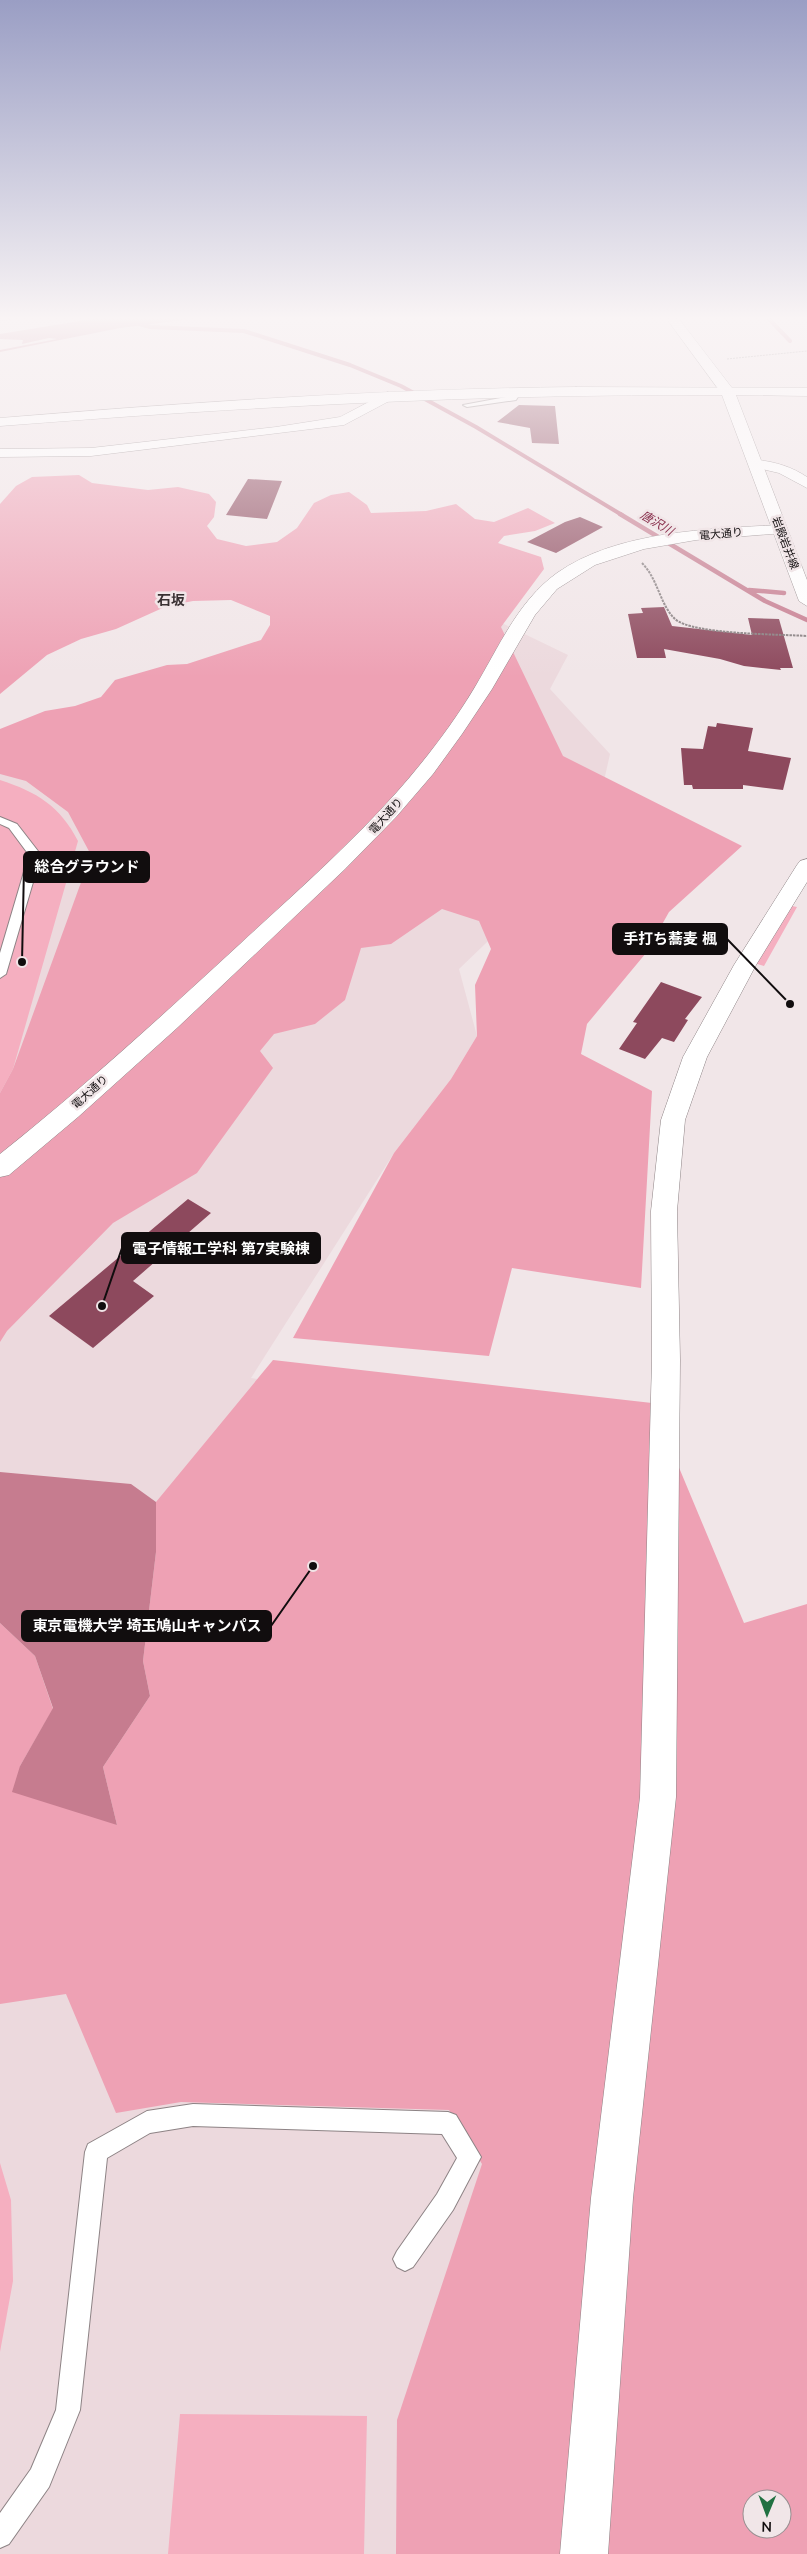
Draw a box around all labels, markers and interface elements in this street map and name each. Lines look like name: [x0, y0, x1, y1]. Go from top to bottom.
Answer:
water label: 唐沢川: [637, 507, 678, 540]
street label: 岩殿岩井線: [768, 515, 802, 571]
street label: 電大通り: [698, 525, 744, 543]
district label: 石坂: [157, 591, 185, 610]
street label: 電大通り: [366, 795, 406, 837]
callout: 総合グラウンド: [24, 852, 149, 882]
text: 総合グラウンド: [34, 857, 140, 877]
callout: 手打ち蕎麦 楓: [613, 924, 727, 954]
text: 手打ち蕎麦 楓: [623, 929, 718, 949]
street label: 電大通り: [69, 1072, 111, 1112]
callout: 電子情報工学科 第7実験棟: [122, 1233, 320, 1263]
text: 電子情報工学科 第7実験棟: [132, 1239, 310, 1259]
callout: 東京電機大学 埼玉鳩山キャンパス: [22, 1611, 271, 1641]
text: 東京電機大学 埼玉鳩山キャンパス: [32, 1616, 262, 1636]
north arrow: [742, 2489, 792, 2539]
text: N: [761, 2517, 772, 2536]

